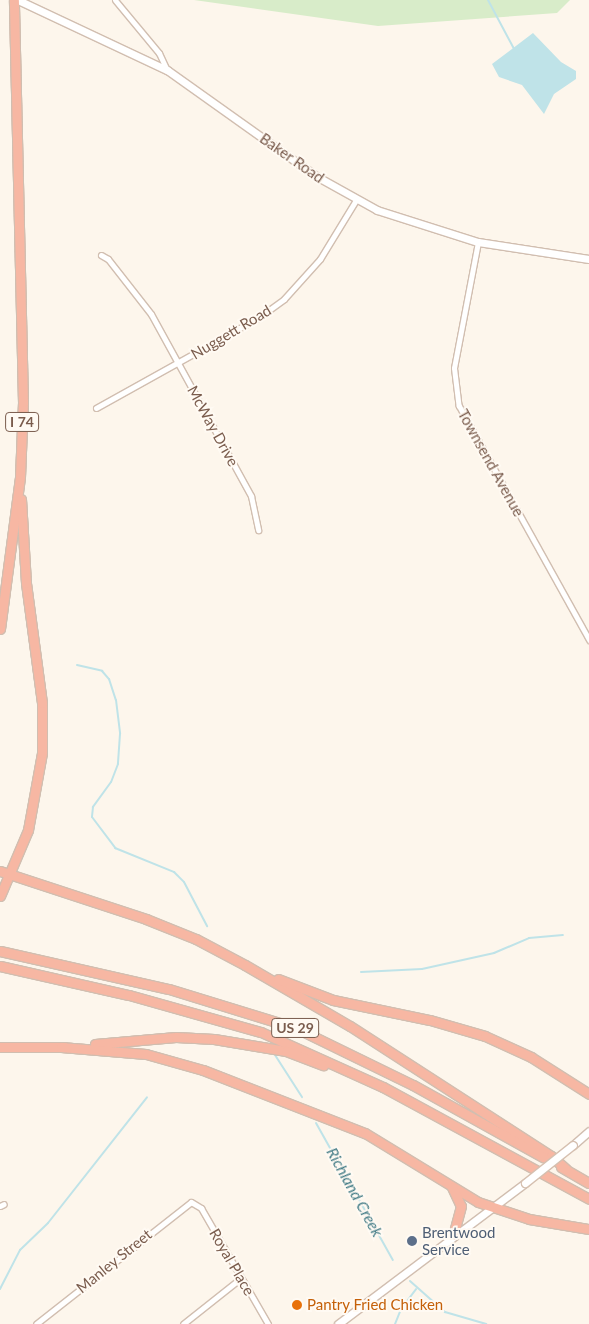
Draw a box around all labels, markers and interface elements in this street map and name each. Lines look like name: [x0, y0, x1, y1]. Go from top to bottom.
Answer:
street label: Baker Road: [256, 129, 328, 187]
street label: Nuggett Road: [188, 301, 274, 363]
street label: McWay Drive: [183, 382, 243, 470]
street label: Townsend Avenue: [454, 406, 528, 520]
road number: I 74: [5, 411, 40, 434]
road number: US 29: [270, 1016, 320, 1040]
water label: Richland Creek: [323, 1144, 387, 1240]
place label: Brentwood Service: [422, 1223, 495, 1258]
street label: Manley Street: [73, 1225, 155, 1297]
street label: Royal Place: [206, 1225, 258, 1299]
marker: Brentwood Service: [406, 1235, 418, 1247]
place label: Pantry Fried Chicken: [307, 1296, 444, 1314]
marker: Pantry Fried Chicken: [291, 1299, 303, 1311]

